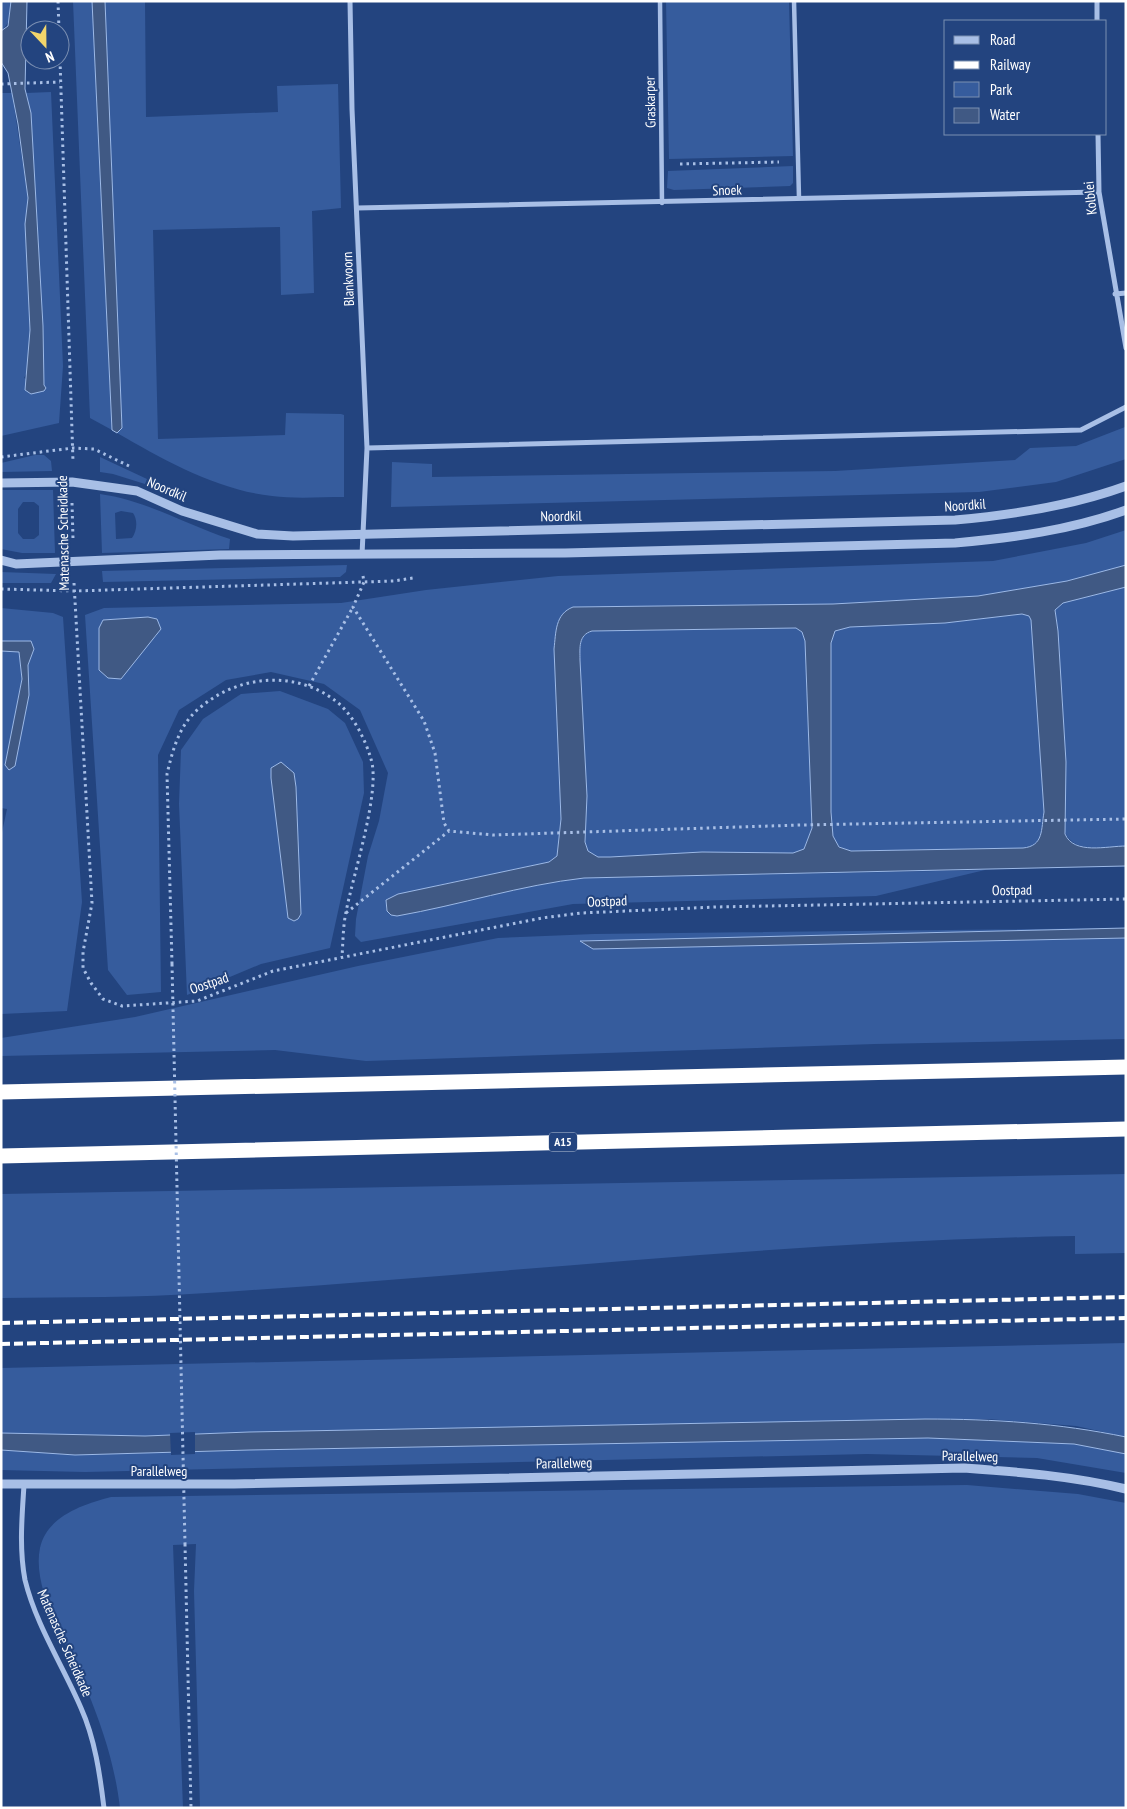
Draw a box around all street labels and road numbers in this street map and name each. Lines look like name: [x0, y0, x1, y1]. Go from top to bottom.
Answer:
street label: Graskarper: [641, 76, 659, 128]
street label: Snoek: [712, 180, 743, 200]
street label: Kolblei: [1079, 180, 1101, 216]
street label: Blankvoorn: [338, 251, 358, 307]
street label: Noordkil: [144, 473, 190, 506]
street label: Matenasche Scheidkade: [53, 475, 73, 591]
street label: Noordkil: [944, 495, 987, 515]
street label: Noordkil: [540, 507, 583, 525]
street label: Oostpad: [992, 881, 1032, 899]
street label: Oostpad: [587, 891, 627, 911]
street label: Oostpad: [187, 968, 231, 998]
road number: A15: [549, 1132, 577, 1152]
street label: Parallelweg: [942, 1447, 998, 1465]
street label: Parallelweg: [536, 1454, 592, 1472]
street label: Parallelweg: [131, 1462, 187, 1480]
street label: Matenasche Scheidkade: [33, 1587, 97, 1700]

